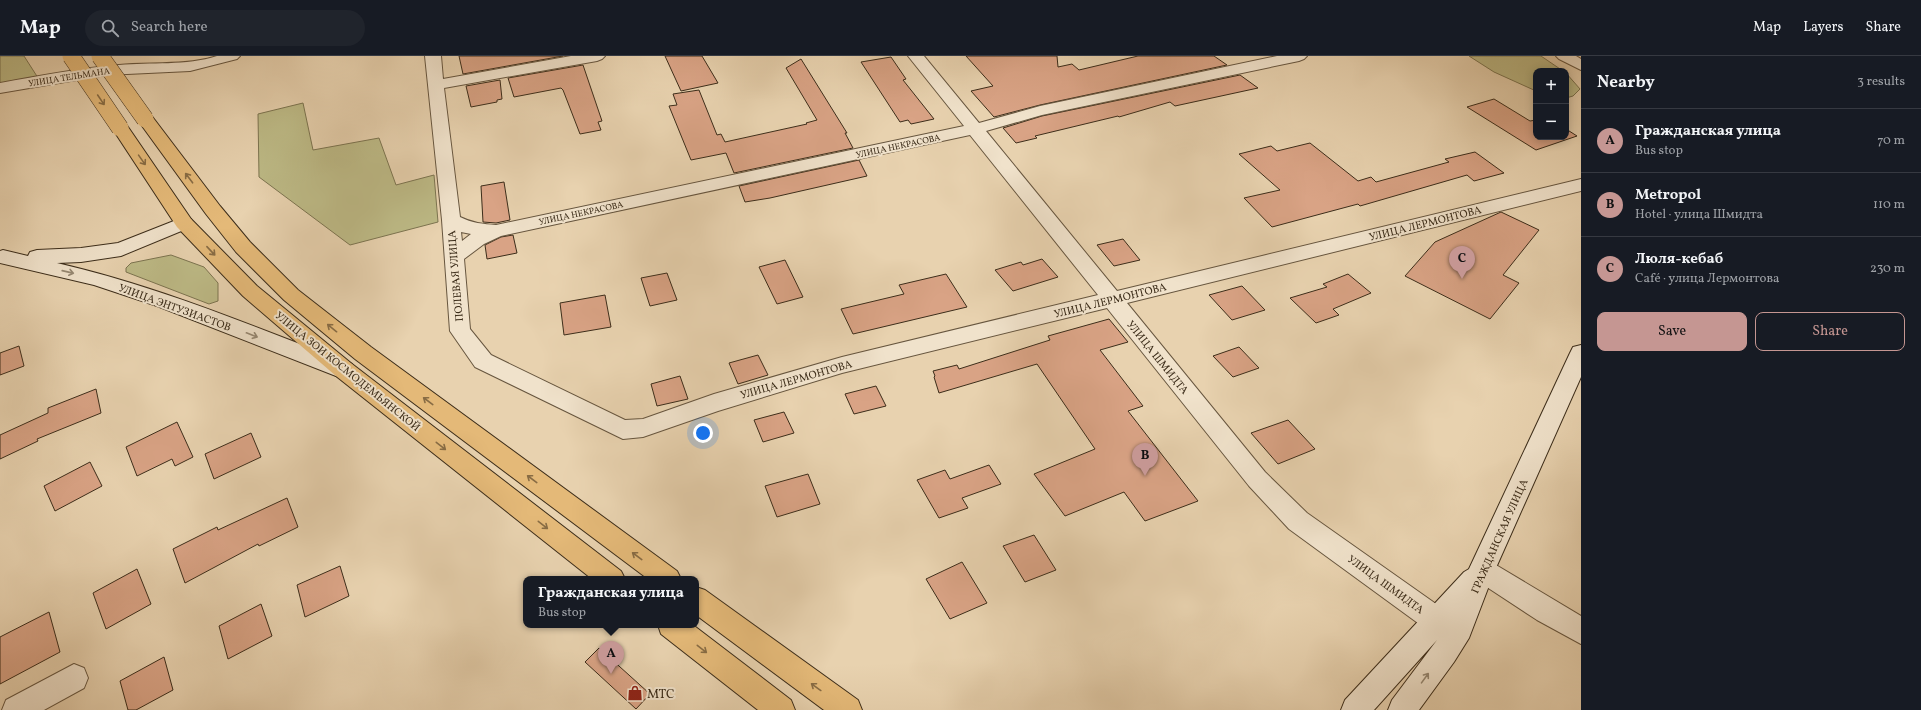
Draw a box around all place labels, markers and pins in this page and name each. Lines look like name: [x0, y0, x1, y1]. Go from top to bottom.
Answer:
pin: C: [1449, 246, 1475, 279]
pin: B: [1132, 443, 1158, 476]
pin: A: [598, 641, 624, 674]
shop icon: МТС: [626, 684, 644, 702]
place label: МТС: [647, 686, 675, 704]

